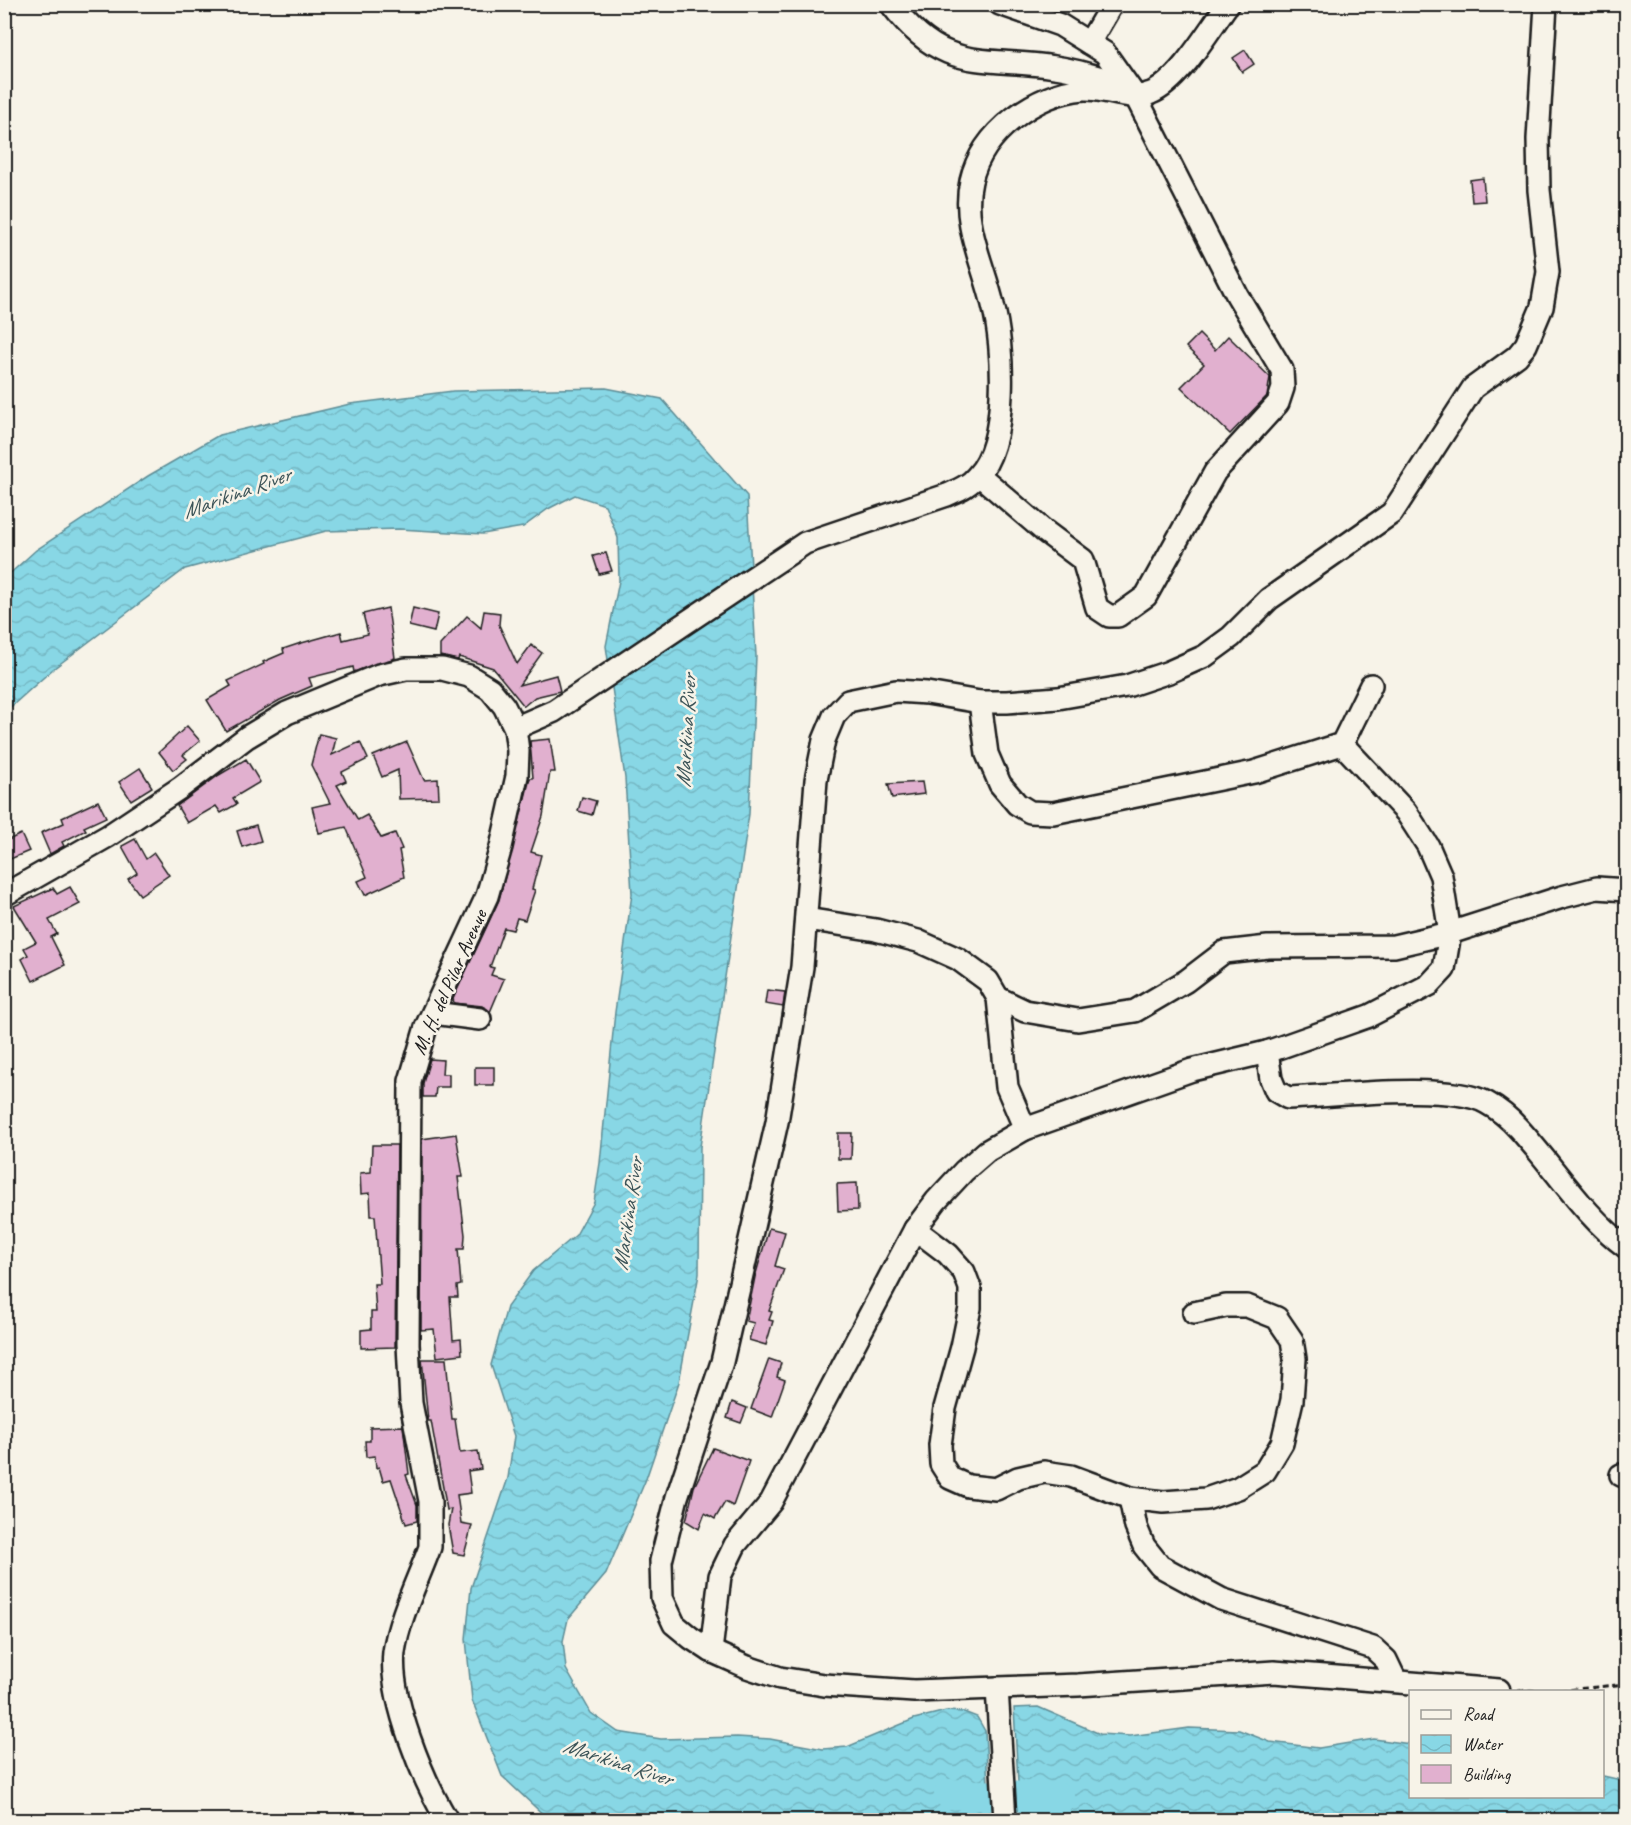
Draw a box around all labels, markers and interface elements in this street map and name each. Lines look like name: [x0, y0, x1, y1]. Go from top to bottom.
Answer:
water label: Marikina River: [179, 459, 297, 525]
water label: Marikina River: [669, 671, 703, 788]
street label: M. H. del Pilar Avenue: [405, 904, 493, 1059]
water label: Marikina River: [606, 1153, 650, 1272]
legend: [1409, 1690, 1604, 1798]
text: Road: [1463, 1703, 1496, 1725]
water label: Marikina River: [560, 1731, 679, 1794]
text: Water: [1463, 1733, 1504, 1755]
text: Building: [1463, 1763, 1512, 1785]

